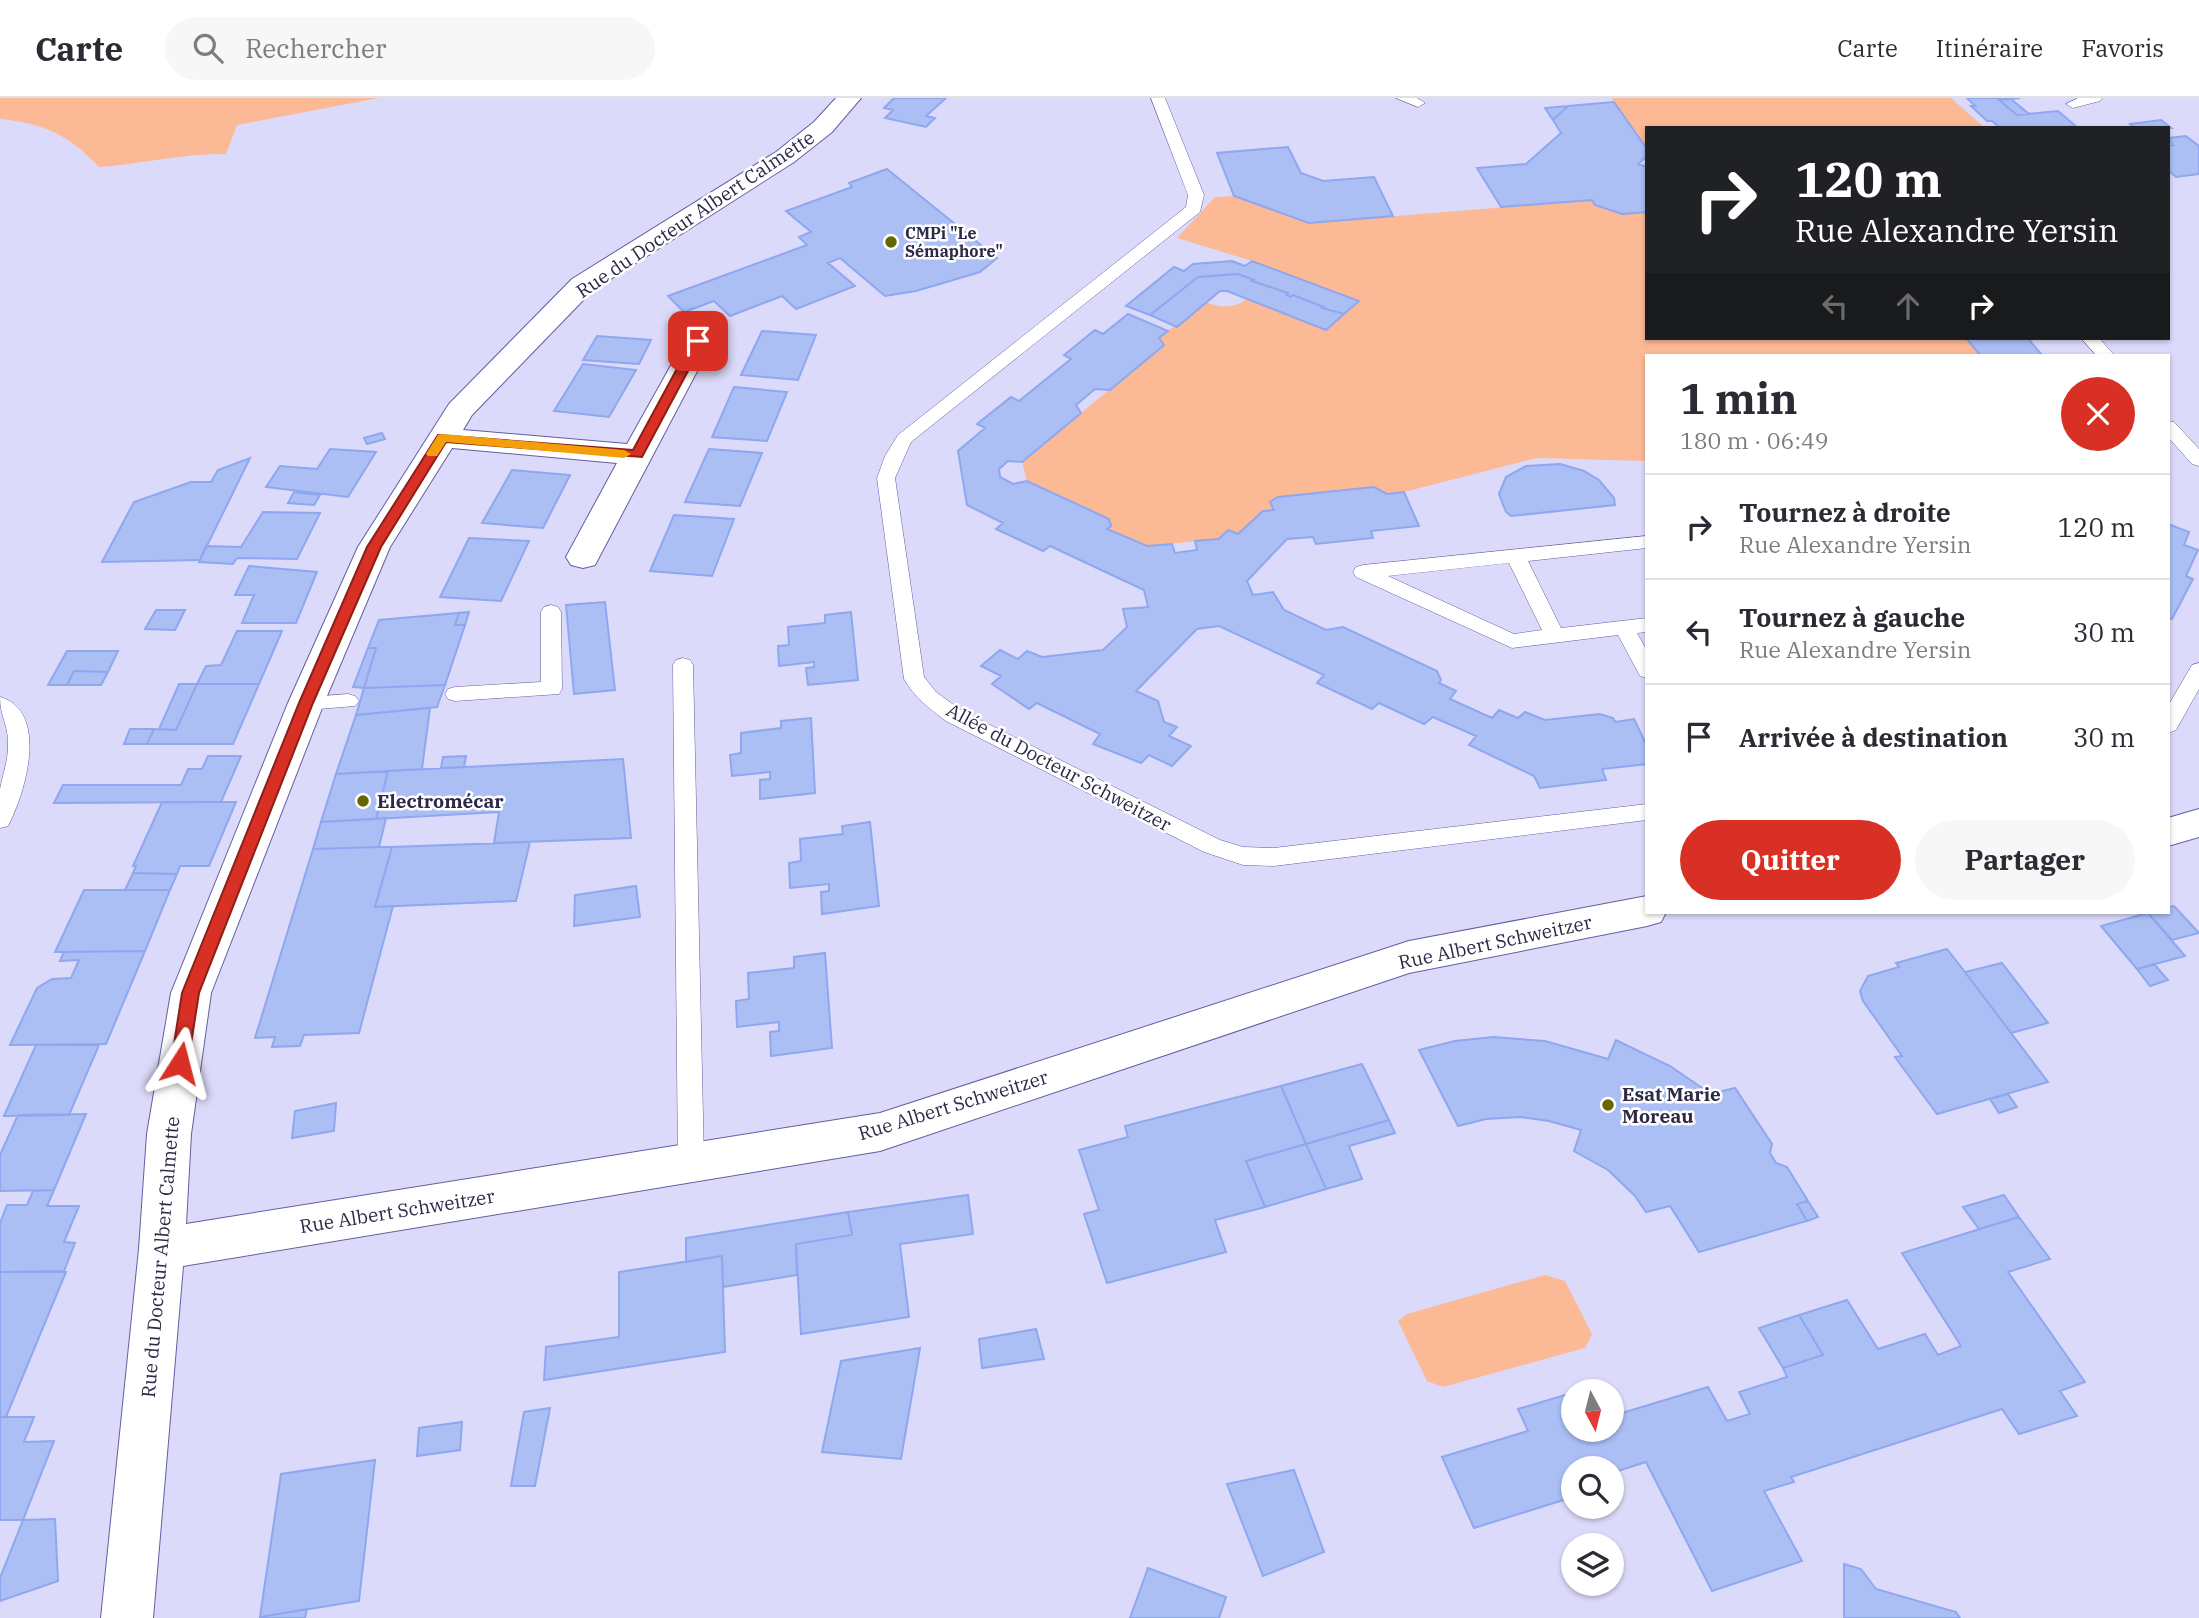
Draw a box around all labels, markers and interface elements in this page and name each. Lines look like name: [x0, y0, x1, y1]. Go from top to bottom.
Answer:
search box: [165, 17, 655, 80]
text: Carte: [35, 27, 123, 70]
icon: search: [189, 29, 227, 67]
text: Rechercher: [245, 31, 386, 65]
text: Carte: [1837, 32, 1898, 64]
text: Itinéraire: [1936, 32, 2043, 64]
text: Favoris: [2081, 32, 2164, 64]
street label: Rue du Docteur Albert Calmette: [571, 125, 819, 303]
text: 120 m: [1795, 147, 1942, 210]
icon: right: [1680, 154, 1771, 245]
text: Rue Alexandre Yersin: [1795, 209, 2118, 251]
place label: CMPi "Le Sémaphore": [905, 223, 1003, 261]
marker: CMPi "Le Sémaphore": [883, 234, 899, 250]
icon: left: [1816, 287, 1854, 325]
icon: ahead: [1889, 287, 1927, 325]
icon: right: [1962, 287, 2000, 325]
pin: [668, 311, 728, 371]
icon: arrive: [679, 322, 717, 360]
text: 1 min: [1680, 371, 1798, 426]
button: close: [2061, 377, 2135, 451]
text: 180 m · 06:49: [1680, 425, 1829, 455]
text: Tournez à droite: [1739, 495, 1951, 529]
icon: right: [1680, 508, 1718, 546]
text: 120 m: [2057, 510, 2135, 544]
text: Rue Alexandre Yersin: [1739, 529, 1971, 559]
text: Tournez à gauche: [1739, 600, 1965, 634]
icon: left: [1680, 613, 1718, 651]
text: 30 m: [2073, 615, 2135, 649]
text: Rue Alexandre Yersin: [1739, 634, 1971, 664]
street label: Allée du Docteur Schweitzer: [943, 698, 1176, 837]
icon: arrive: [1680, 718, 1718, 756]
text: Arrivée à destination: [1739, 720, 2008, 754]
text: 30 m: [2073, 720, 2135, 754]
place label: Electromécar: [377, 789, 504, 813]
marker: Electromécar: [355, 793, 371, 809]
button: Quitter: [1680, 820, 1901, 900]
button: Partager: [1915, 820, 2135, 900]
street label: Rue Albert Schweitzer: [1396, 910, 1595, 974]
position arrow: [143, 1026, 217, 1100]
street label: Rue Albert Schweitzer: [855, 1065, 1051, 1145]
place label: Esat Marie Moreau: [1622, 1082, 1721, 1128]
marker: Esat Marie Moreau: [1600, 1097, 1616, 1113]
street label: Rue du Docteur Albert Calmette: [136, 1115, 184, 1399]
street label: Rue Albert Schweitzer: [298, 1184, 497, 1238]
north arrow: [1561, 1379, 1624, 1442]
map controls: [1561, 1379, 1624, 1596]
button: search: [1561, 1456, 1624, 1519]
button: layers: [1561, 1533, 1624, 1596]

